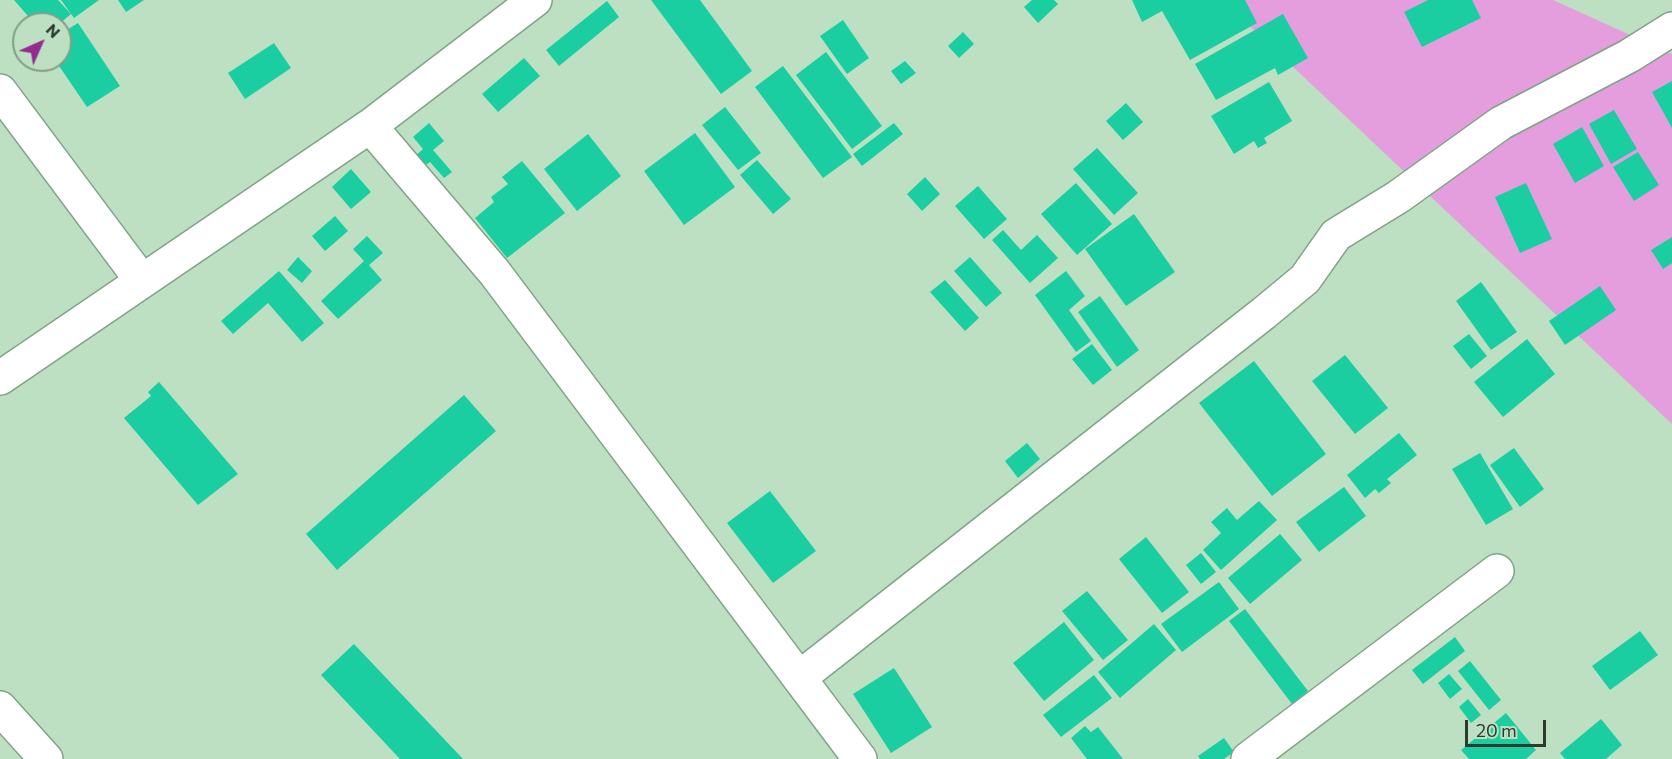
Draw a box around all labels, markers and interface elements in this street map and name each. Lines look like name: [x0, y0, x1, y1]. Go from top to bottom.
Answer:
north arrow: [12, 12, 72, 72]
text: N: [43, 19, 65, 41]
scale bar: [1468, 708, 1549, 746]
text: 20 m: [1476, 719, 1517, 741]

